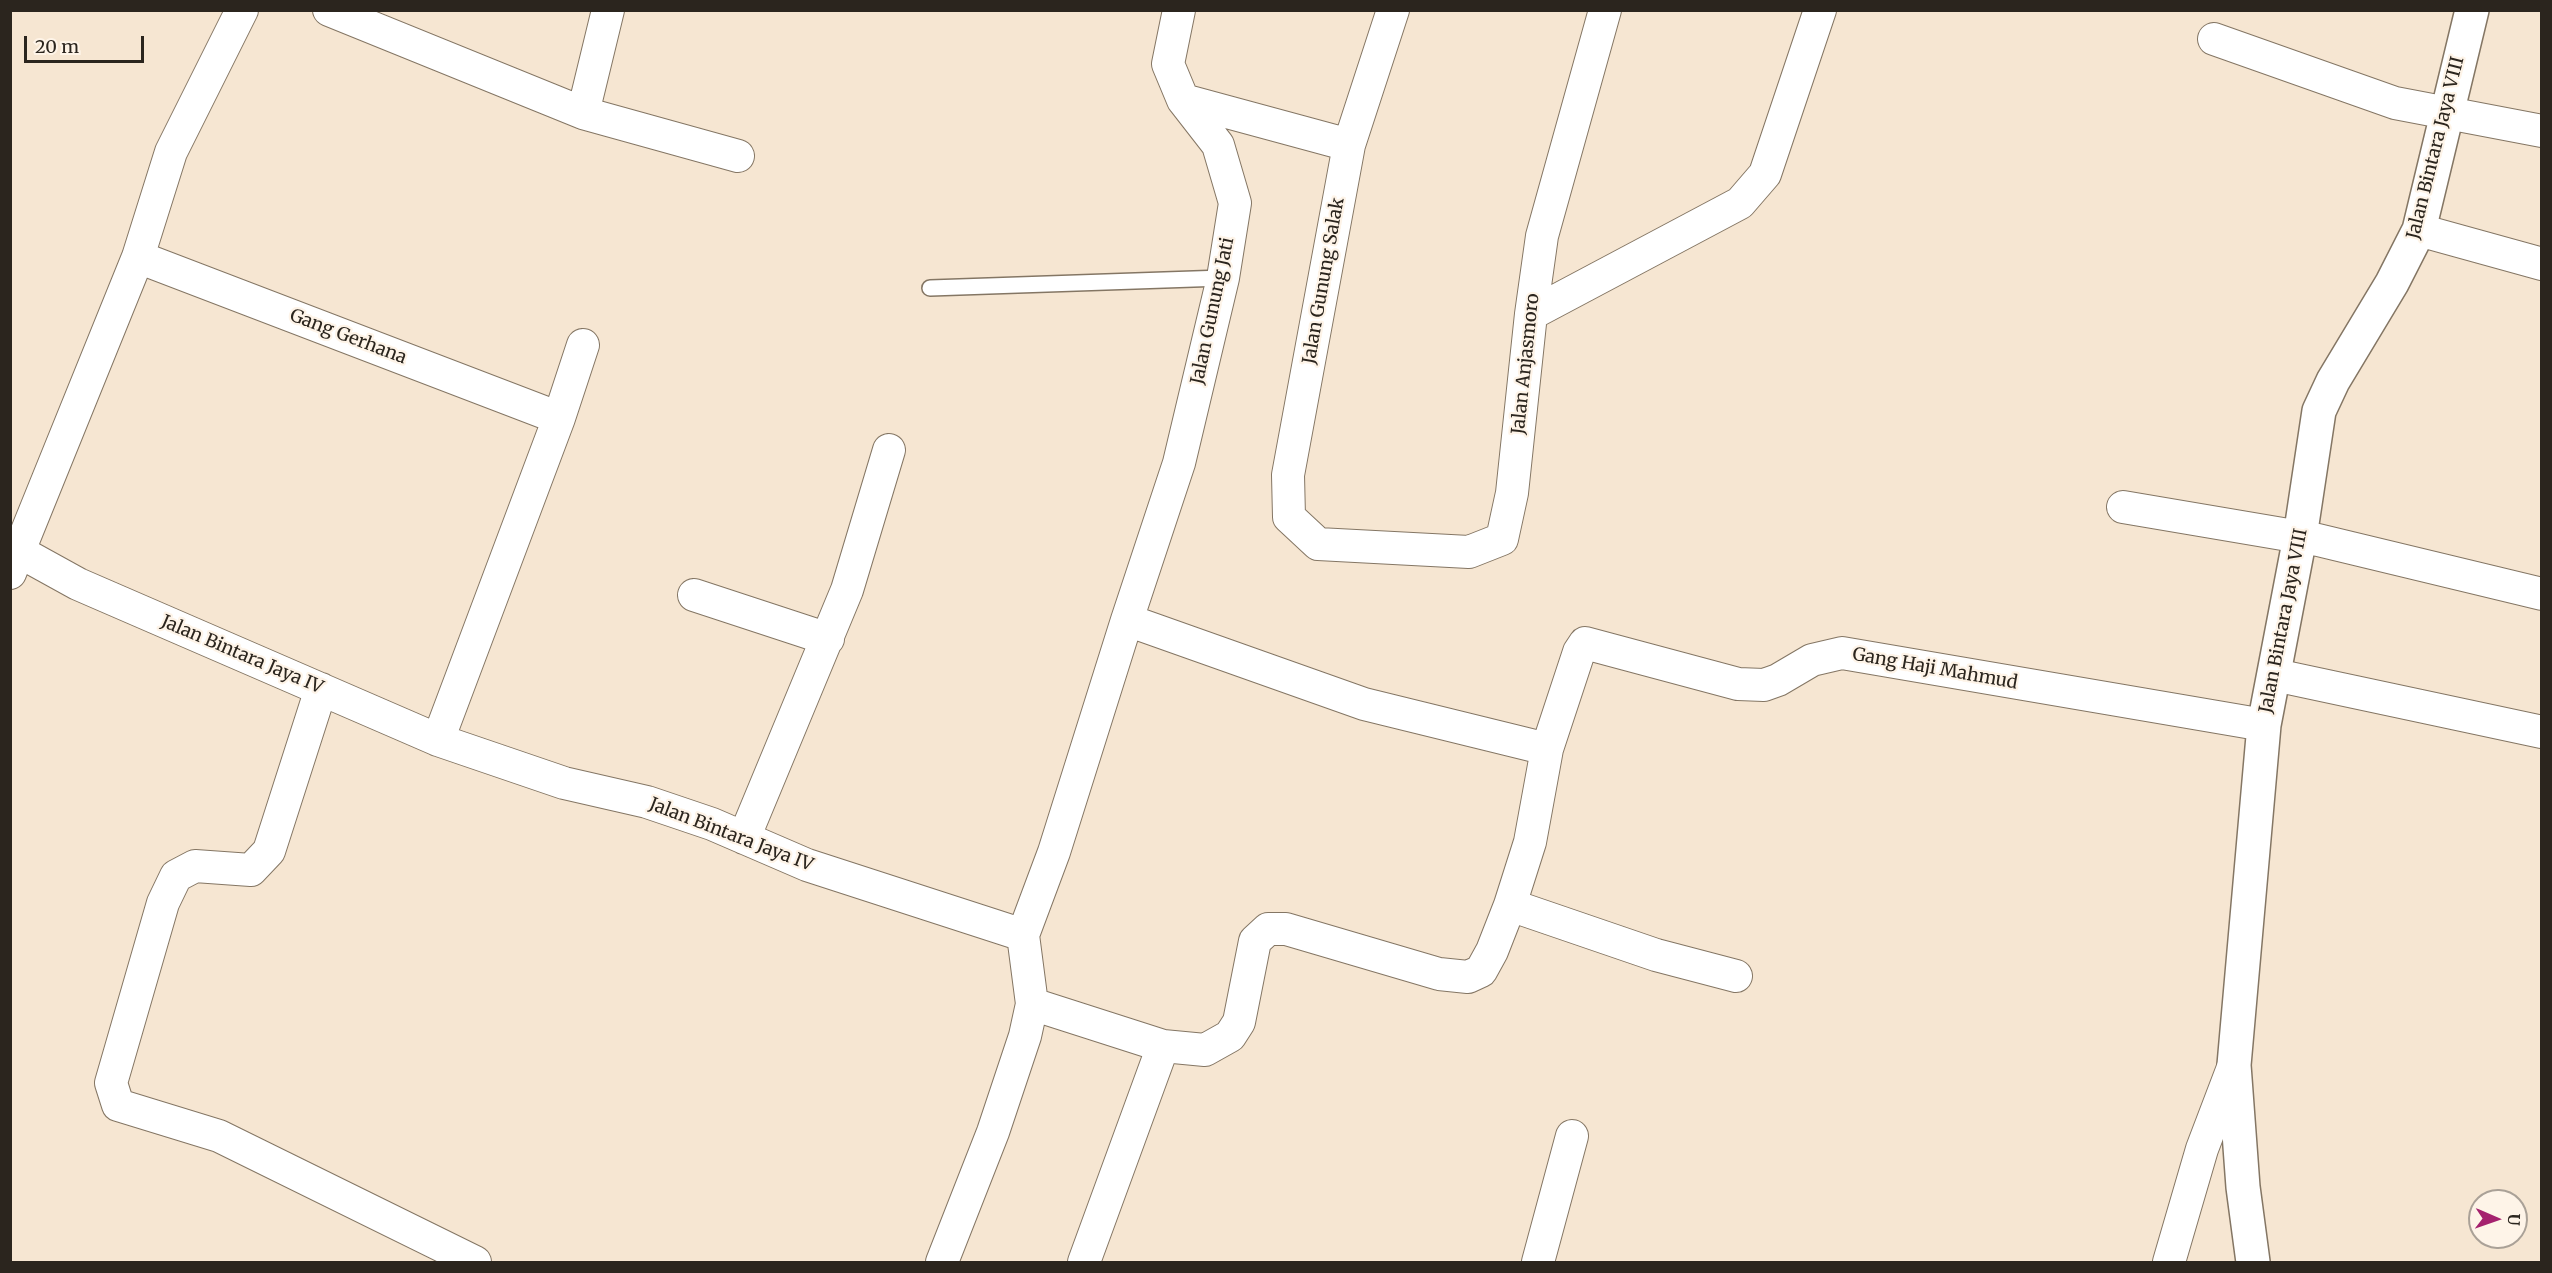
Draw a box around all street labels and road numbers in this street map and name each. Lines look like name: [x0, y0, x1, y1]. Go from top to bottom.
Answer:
street label: Jalan Bintara Jaya VIII: [2403, 54, 2469, 242]
street label: Jalan Gunung Salak: [1299, 196, 1349, 366]
street label: Jalan Gunung Jati: [1187, 235, 1239, 387]
street label: Jalan Anjasmoro: [1508, 292, 1544, 436]
street label: Gang Gerhana: [287, 305, 409, 369]
street label: Jalan Bintara Jaya VIII: [2256, 527, 2312, 715]
street label: Jalan Bintara Jaya IV: [158, 611, 326, 699]
street label: Gang Haji Mahmud: [1851, 644, 2019, 694]
street label: Jalan Bintara Jaya IV: [646, 794, 816, 876]

